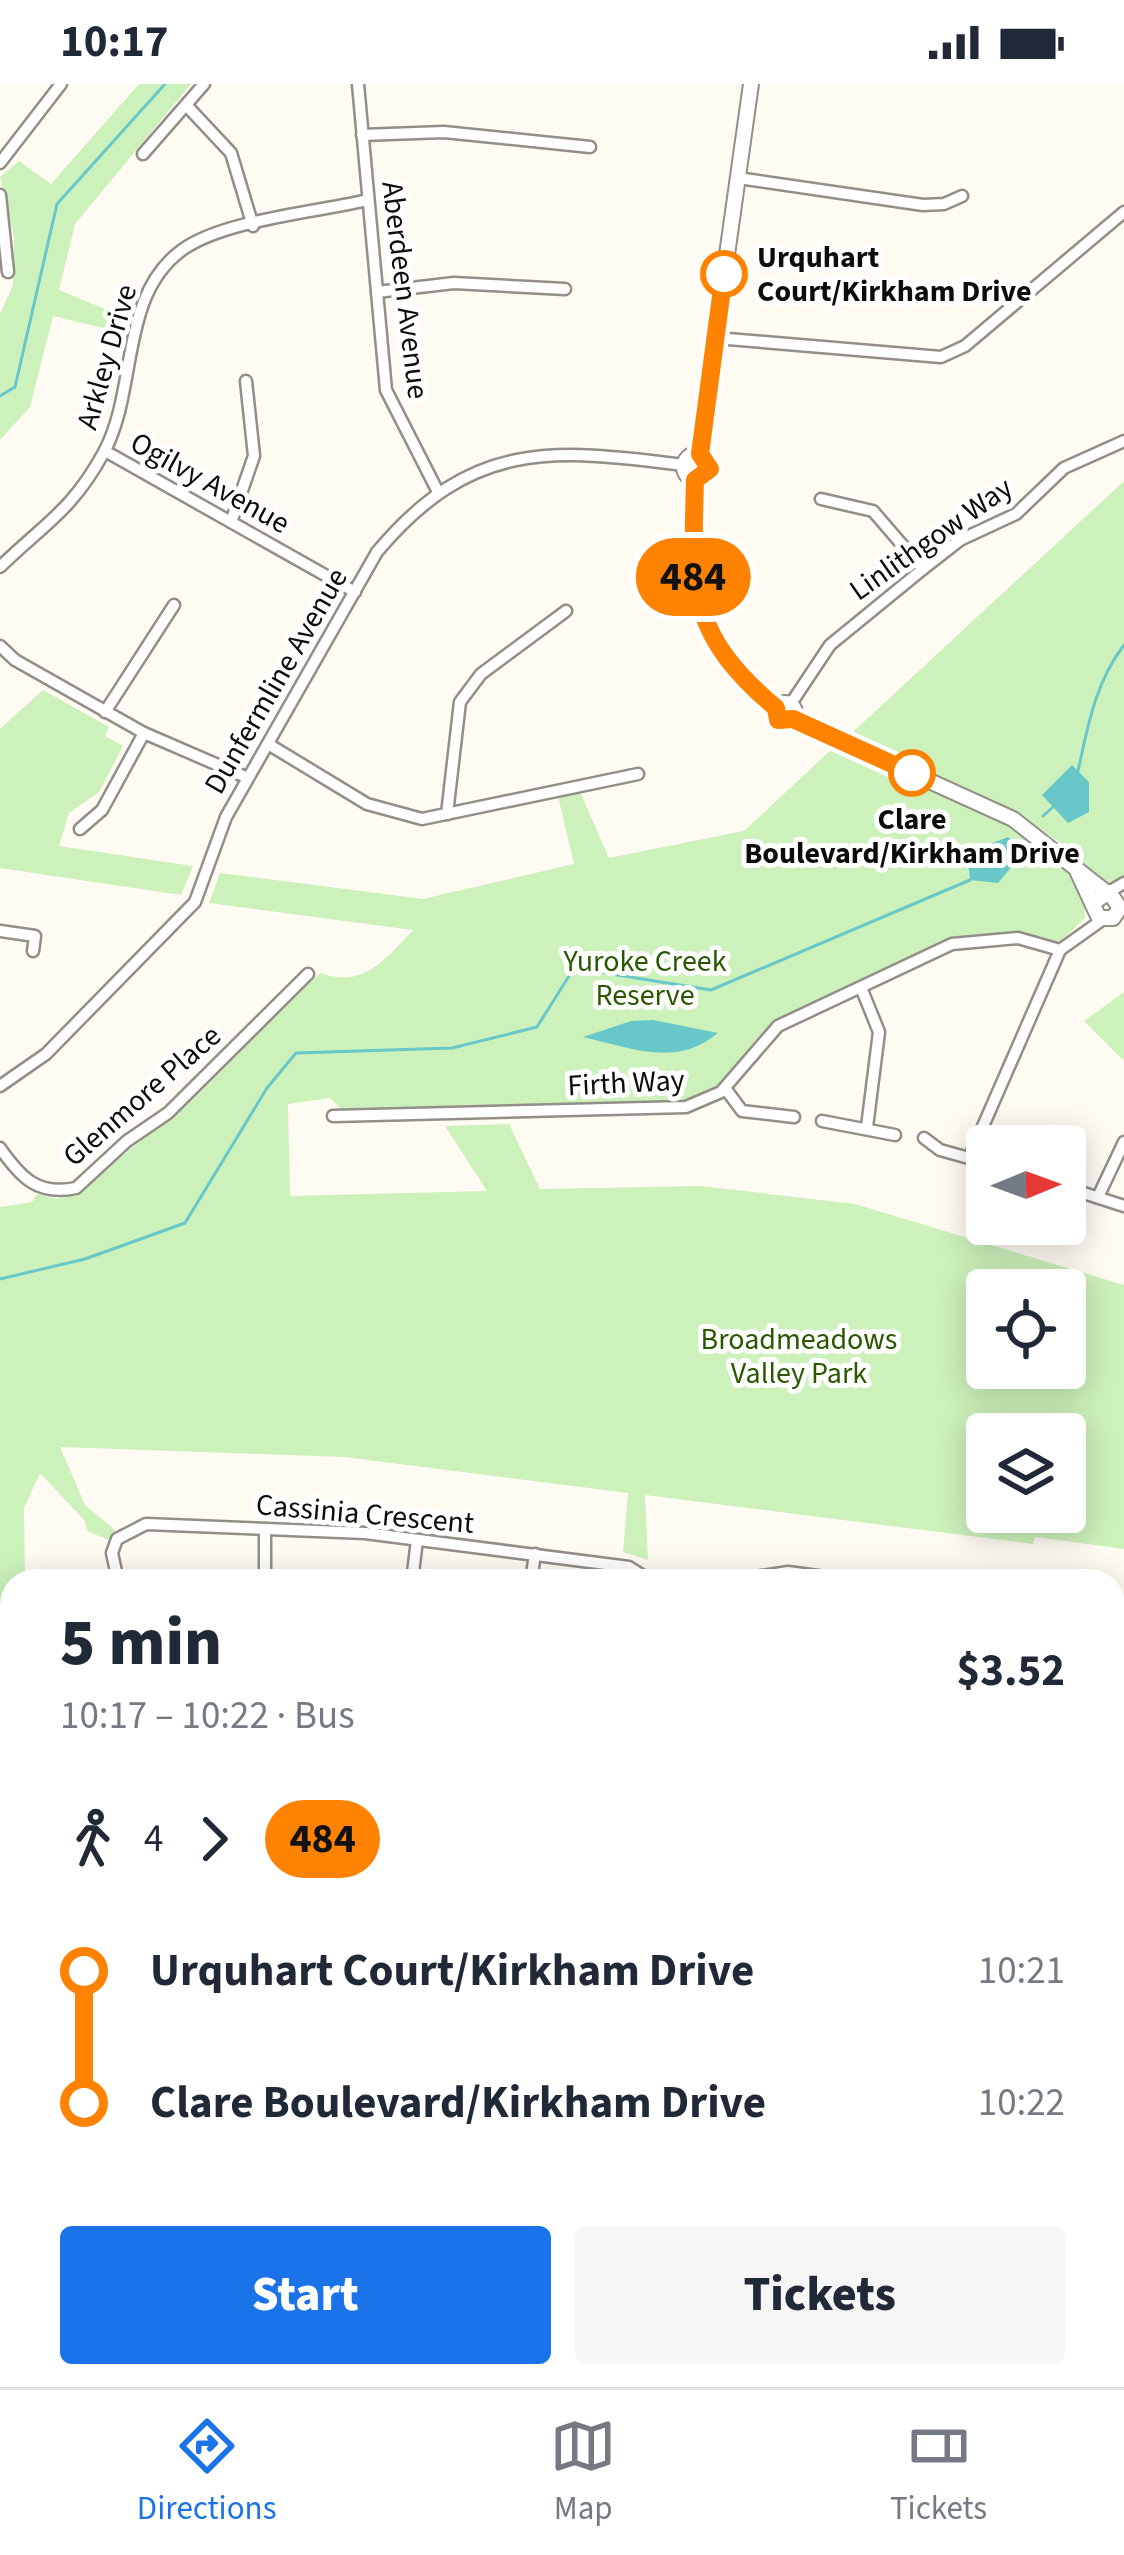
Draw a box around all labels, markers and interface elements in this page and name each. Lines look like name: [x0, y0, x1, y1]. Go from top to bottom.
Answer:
text: 10:17: [60, 10, 169, 74]
street label: Aberdeen Avenue: [370, 179, 440, 401]
place label: Urquhart Court/Kirkham Drive: [757, 236, 1032, 313]
marker: Urquhart Court/Kirkham Drive: [702, 252, 746, 296]
street label: Arkley Drive: [66, 279, 148, 435]
street label: Ogilvy Avenue: [122, 421, 298, 545]
street label: Linlithgow Way: [841, 467, 1021, 611]
line badge: 484: [624, 538, 762, 616]
text: 484: [660, 547, 726, 607]
street label: Dunfermline Avenue: [194, 560, 358, 802]
marker: Clare Boulevard/Kirkham Drive: [890, 751, 934, 795]
place label: Clare Boulevard/Kirkham Drive: [744, 798, 1080, 875]
park label: Yuroke Creek Reserve: [563, 940, 727, 1017]
street label: Glenmore Place: [53, 1015, 231, 1177]
street label: Firth Way: [566, 1058, 686, 1108]
north arrow: [966, 1125, 1086, 1245]
map controls: [966, 1125, 1086, 1533]
button: locate: [966, 1269, 1086, 1389]
park label: Broadmeadows Valley Park: [701, 1318, 897, 1395]
button: layers: [966, 1413, 1086, 1533]
street label: Cassinia Crescent: [254, 1483, 476, 1545]
text: 5 min: [60, 1596, 222, 1690]
text: $3.52: [956, 1639, 1065, 1703]
text: 10:17 – 10:22 · Bus: [60, 1688, 355, 1744]
icon: walk: [60, 1806, 126, 1872]
icon: forward: [181, 1806, 247, 1872]
text: 484: [289, 1809, 356, 1869]
text: 4: [144, 1811, 163, 1867]
text: Urquhart Court/Kirkham Drive: [150, 1939, 754, 2003]
text: 10:21: [978, 1943, 1065, 1999]
text: Clare Boulevard/Kirkham Drive: [150, 2071, 766, 2135]
text: 10:22: [978, 2075, 1065, 2131]
button: Start: [60, 2226, 551, 2364]
button: Tickets: [575, 2226, 1065, 2364]
tab: Directions: [137, 2413, 277, 2532]
tab: Map: [550, 2413, 616, 2532]
tab: Tickets: [890, 2413, 987, 2532]

